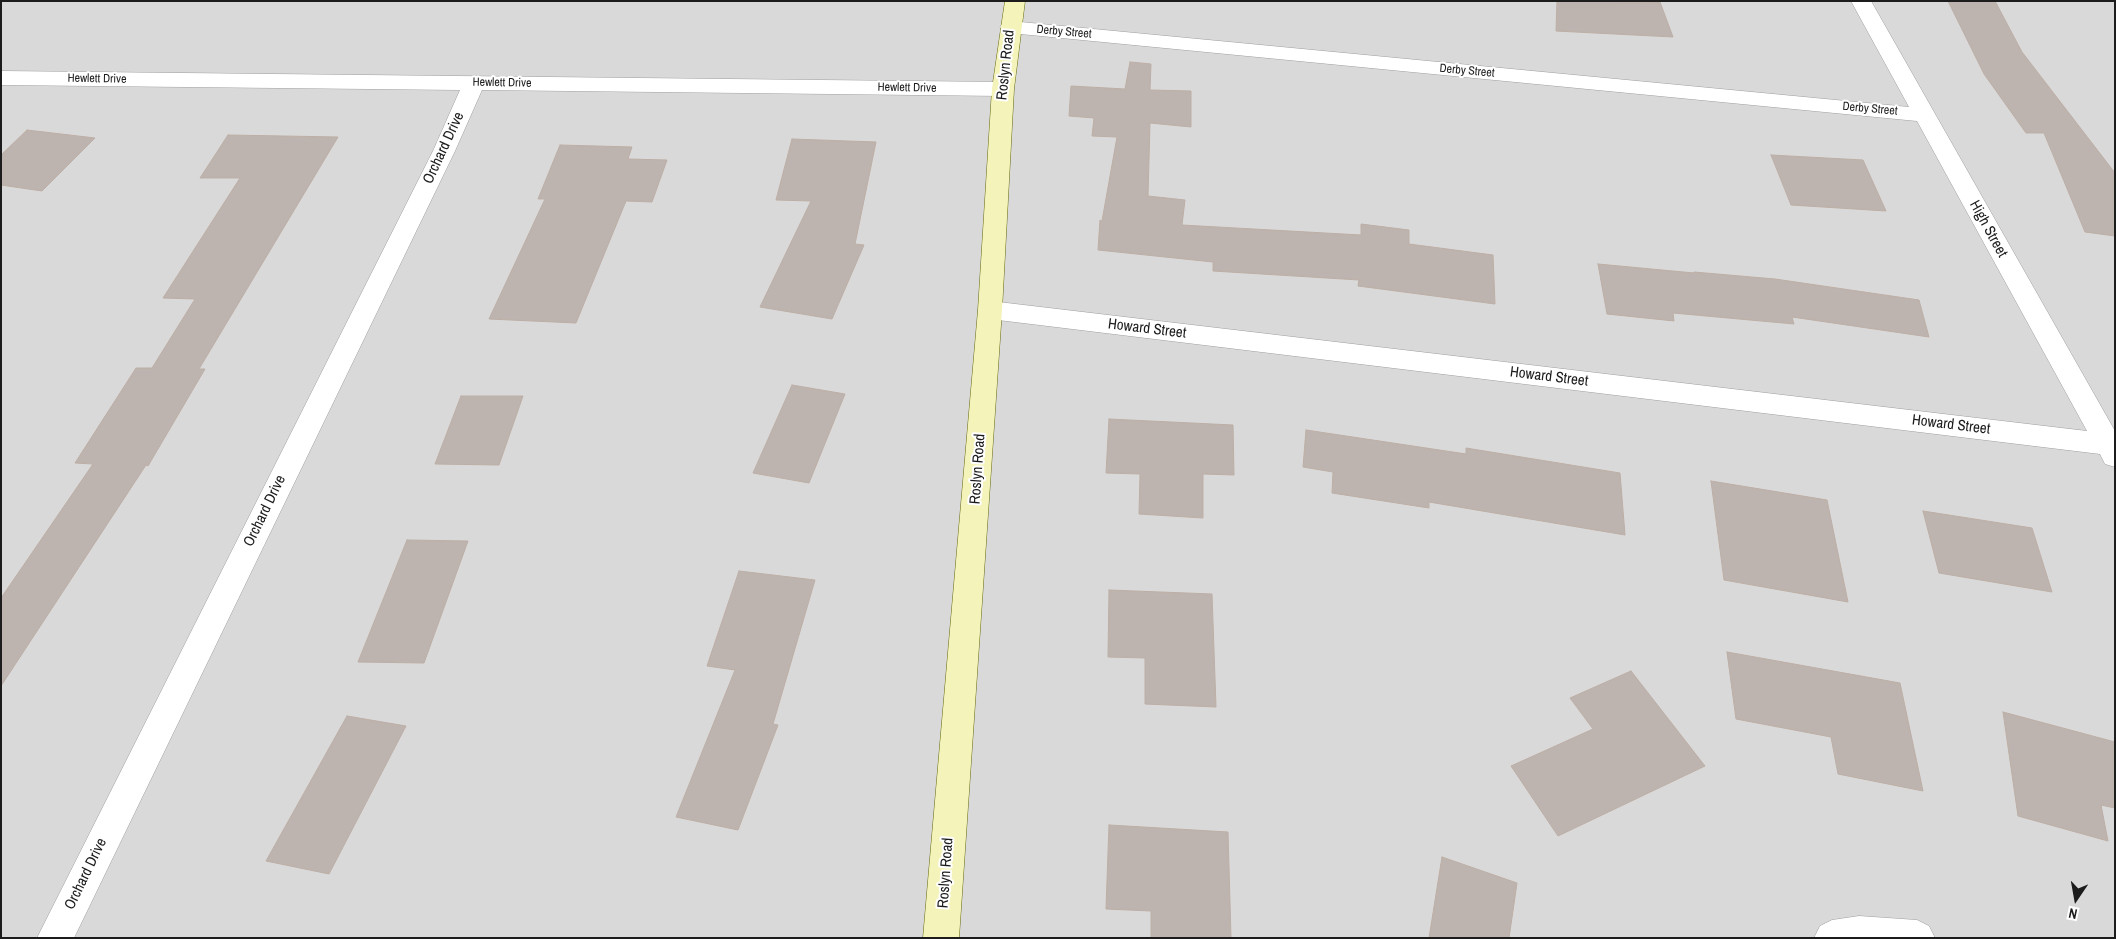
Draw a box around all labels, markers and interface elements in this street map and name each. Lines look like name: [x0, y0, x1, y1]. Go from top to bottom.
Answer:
street label: Derby Street: [1036, 22, 1092, 42]
street label: Roslyn Road: [993, 29, 1019, 101]
street label: Derby Street: [1439, 61, 1495, 81]
street label: Hewlett Drive: [67, 71, 127, 87]
street label: Hewlett Drive: [472, 75, 532, 91]
street label: Hewlett Drive: [877, 80, 937, 96]
street label: Derby Street: [1842, 99, 1898, 119]
street label: Orchard Drive: [420, 109, 468, 187]
street label: High Street: [1965, 197, 2011, 261]
street label: Howard Street: [1107, 315, 1187, 343]
street label: Howard Street: [1509, 363, 1589, 391]
street label: Howard Street: [1911, 411, 1991, 439]
street label: Roslyn Road: [967, 433, 989, 505]
street label: Orchard Drive: [240, 472, 290, 550]
street label: Orchard Drive: [61, 835, 111, 913]
street label: Roslyn Road: [935, 837, 957, 909]
north arrow: [2051, 874, 2101, 924]
text: N: [2067, 904, 2079, 923]

